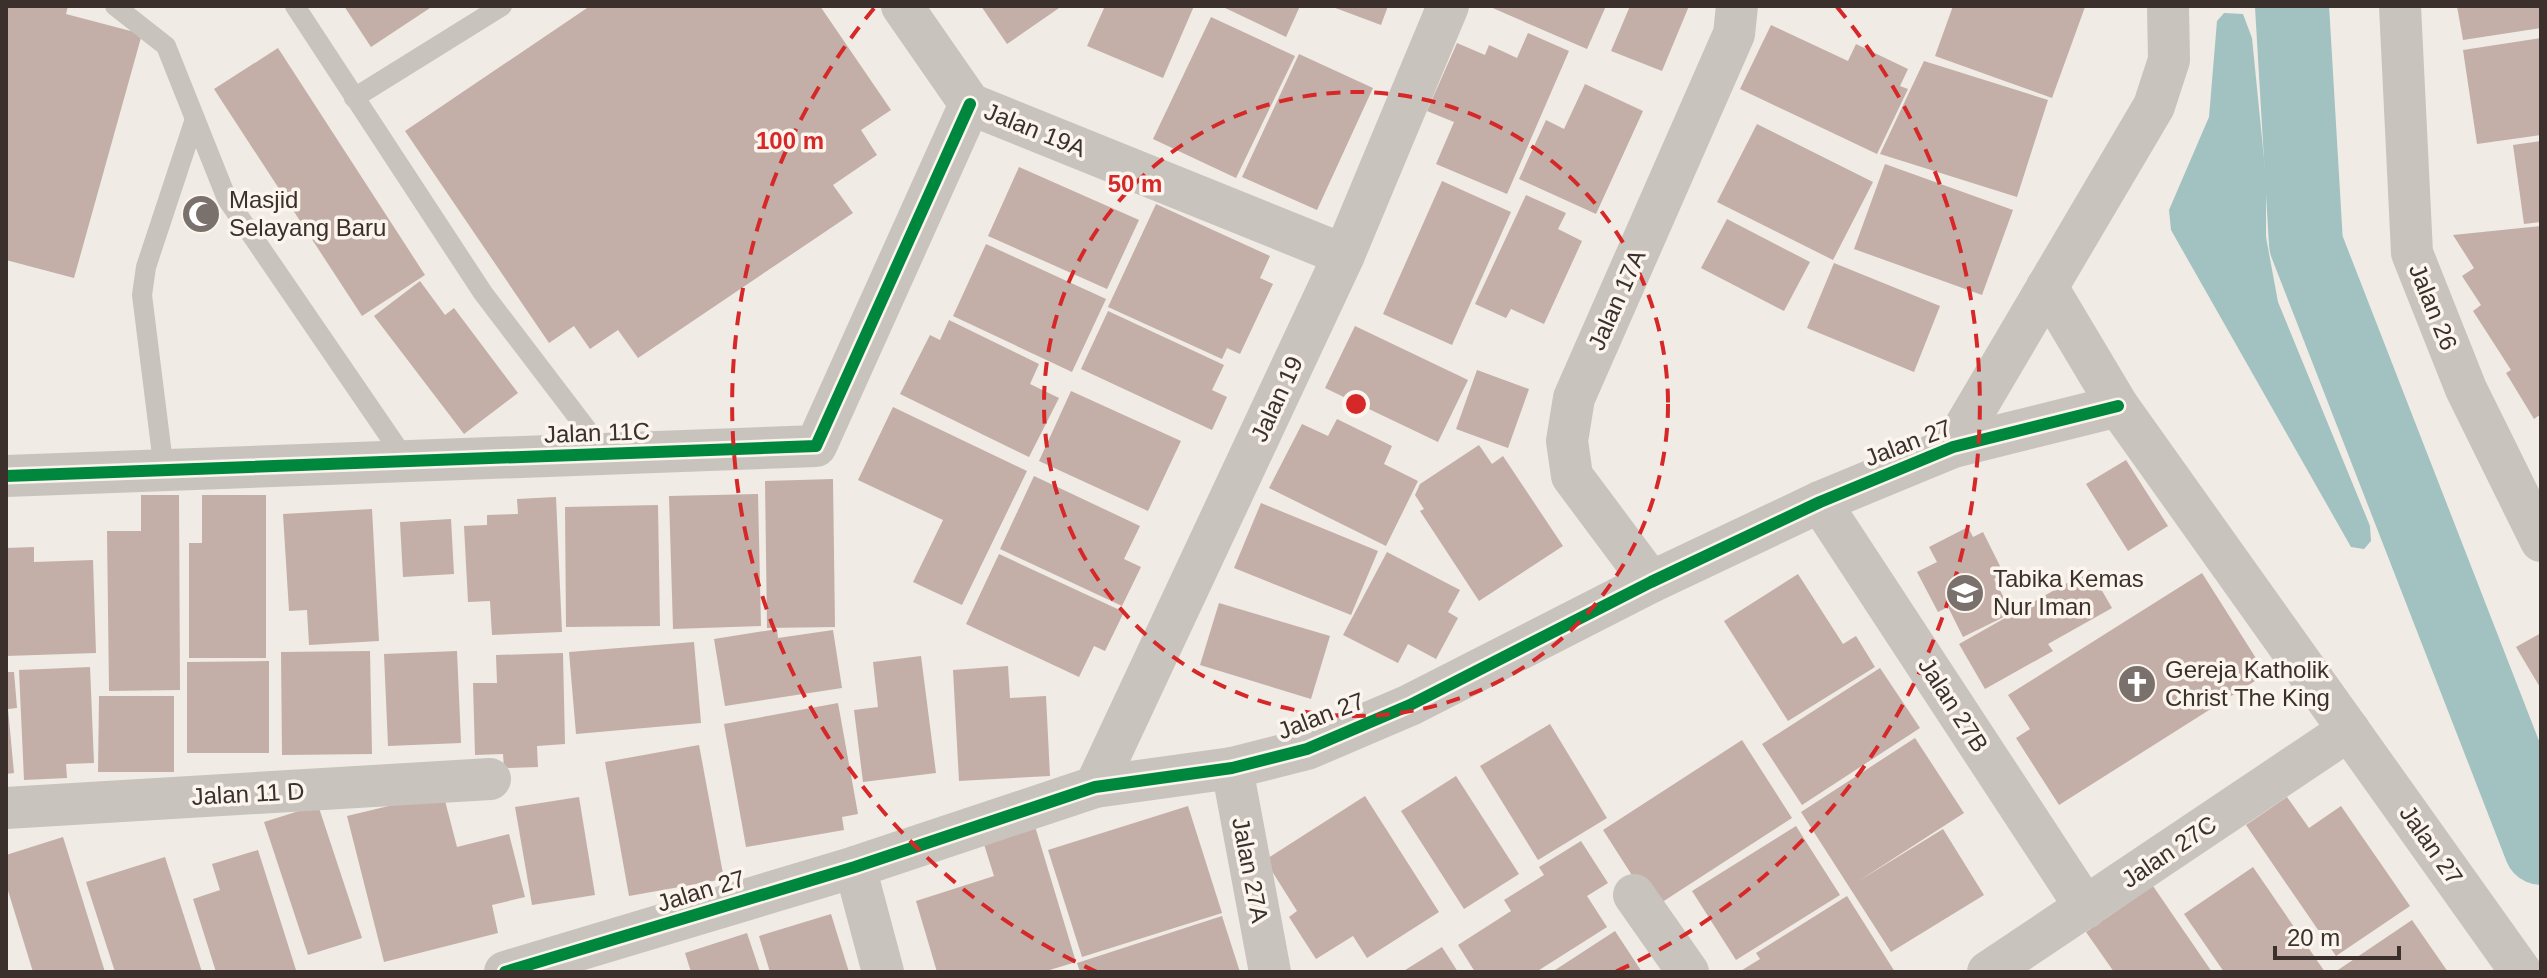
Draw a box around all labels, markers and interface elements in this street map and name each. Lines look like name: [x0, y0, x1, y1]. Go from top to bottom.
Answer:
street label: Jalan 19A: [981, 97, 1090, 162]
text: 100 m: [756, 127, 824, 154]
text: 50 m: [1108, 170, 1162, 197]
place label: Masjid Selayang Baru: [229, 186, 386, 241]
mosque icon: Masjid Selayang Baru: [180, 193, 222, 235]
street label: Jalan 17A: [1583, 246, 1651, 354]
street label: Jalan 26: [2404, 260, 2463, 354]
street label: Jalan 19: [1245, 352, 1308, 446]
centre of rings: [1342, 390, 1370, 418]
street label: Jalan 27: [1861, 414, 1955, 471]
street label: Jalan 11C: [543, 417, 651, 448]
place label: Tabika Kemas Nur Iman: [1993, 565, 2144, 620]
school or university icon: Tabika Kemas Nur Iman: [1944, 572, 1986, 614]
street label: Jalan 27B: [1913, 653, 1994, 757]
place label: Gereja Katholik Christ The King: [2165, 656, 2330, 711]
church icon: Gereja Katholik Christ The King: [2116, 663, 2158, 705]
street label: Jalan 27: [1274, 687, 1368, 744]
street label: Jalan 11 D: [191, 777, 305, 810]
street label: Jalan 27: [2394, 800, 2468, 890]
street label: Jalan 27C: [2116, 810, 2221, 893]
street label: Jalan 27A: [1227, 815, 1274, 925]
street label: Jalan 27: [654, 864, 748, 917]
scale bar: [2275, 910, 2399, 960]
text: 20 m: [2287, 924, 2340, 951]

